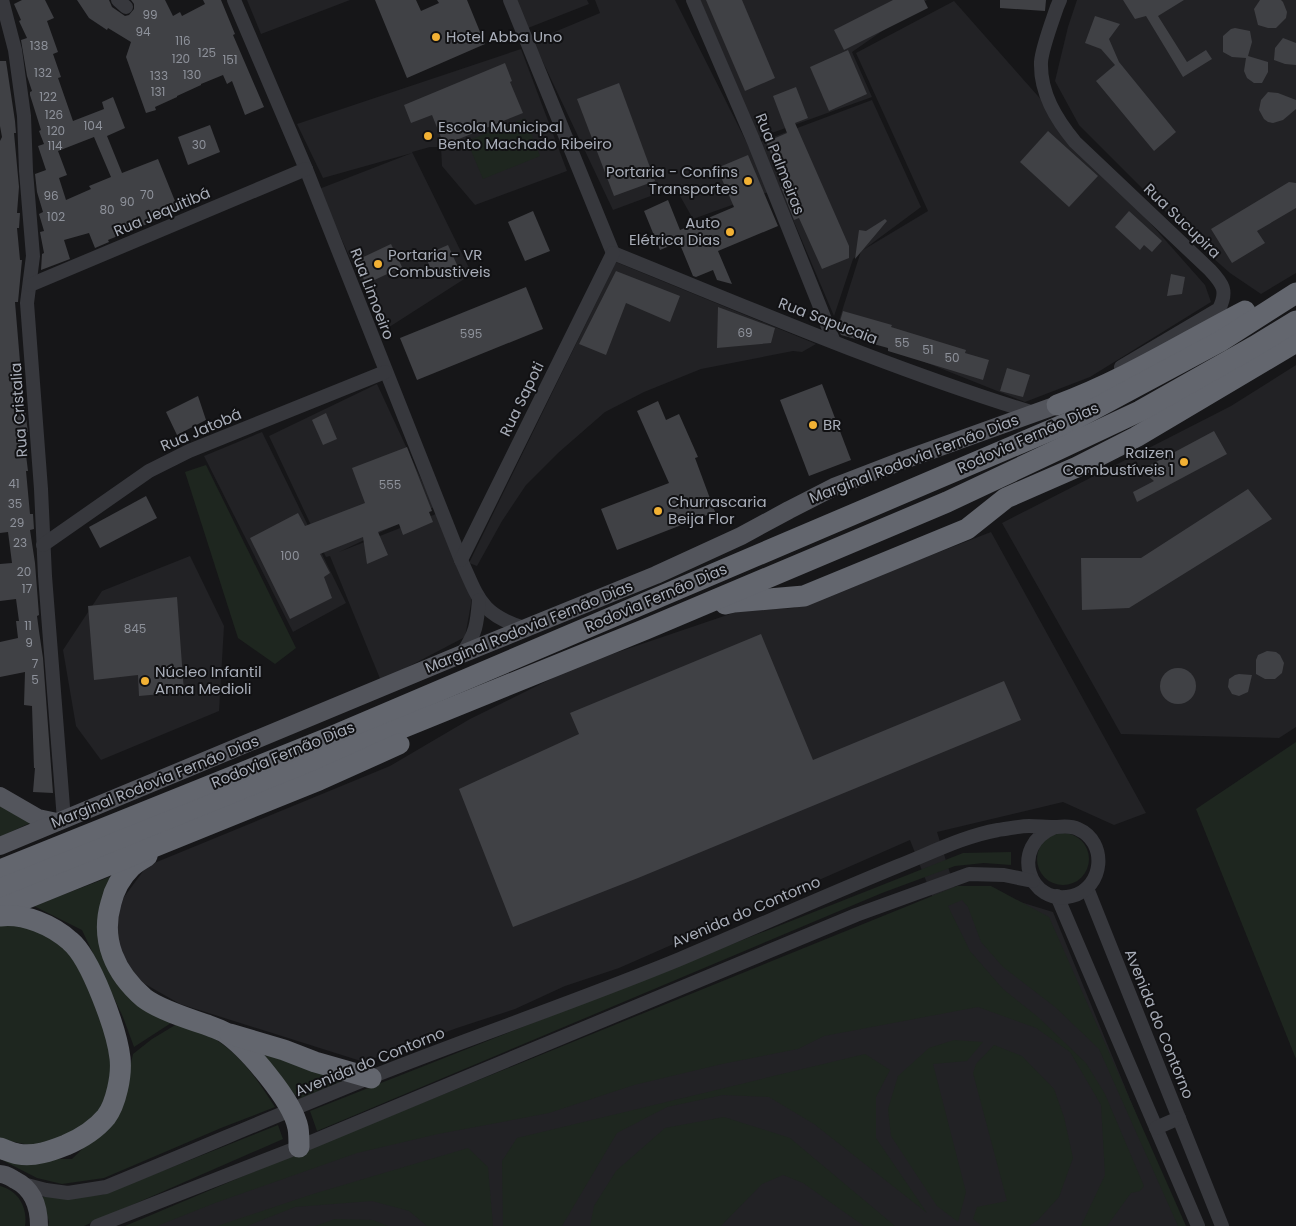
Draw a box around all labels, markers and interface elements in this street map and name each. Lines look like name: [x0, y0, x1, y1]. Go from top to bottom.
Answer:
house number: 99: [142, 6, 158, 23]
house number: 94: [135, 23, 151, 40]
place label: Hotel Abba Uno: [446, 26, 562, 47]
marker: Hotel Abba Uno: [430, 31, 442, 43]
house number: 116: [175, 32, 191, 49]
house number: 138: [30, 37, 48, 54]
house number: 125: [198, 44, 216, 61]
house number: 120: [172, 50, 190, 67]
house number: 151: [222, 51, 238, 68]
house number: 132: [34, 64, 52, 81]
house number: 130: [183, 66, 201, 83]
house number: 133: [150, 67, 168, 84]
house number: 131: [151, 83, 165, 100]
house number: 122: [39, 88, 57, 105]
house number: 126: [45, 106, 63, 123]
street label: Rua Palmeiras: [751, 110, 810, 218]
place label: Escola Municipal Bento Machado Ribeiro: [438, 116, 612, 154]
house number: 104: [84, 117, 103, 134]
house number: 120: [47, 122, 65, 139]
marker: Escola Municipal Bento Machado Ribeiro: [422, 130, 434, 142]
house number: 30: [192, 136, 206, 153]
house number: 114: [47, 137, 63, 154]
place label: Portaria - Confins Transportes: [606, 161, 738, 199]
marker: Portaria - Confins Transportes: [742, 175, 754, 187]
street label: Rua Sucupira: [1139, 179, 1225, 263]
street label: Rua Jequitibá: [110, 182, 213, 241]
house number: 70: [140, 186, 154, 203]
house number: 96: [43, 187, 59, 204]
house number: 90: [119, 193, 135, 210]
house number: 80: [99, 201, 115, 218]
house number: 102: [47, 208, 65, 225]
place label: Auto Elétrica Dias: [629, 212, 720, 250]
marker: Auto Elétrica Dias: [724, 226, 736, 238]
place label: Portaria - VR Combustiveis: [388, 244, 491, 282]
street label: Rua Limoeiro: [345, 245, 400, 343]
marker: Portaria - VR Combustiveis: [372, 258, 384, 270]
street label: Rua Sapucaia: [776, 292, 881, 349]
house number: 69: [737, 324, 753, 341]
house number: 595: [460, 325, 482, 342]
house number: 55: [894, 334, 910, 351]
house number: 51: [922, 341, 934, 358]
house number: 50: [944, 349, 960, 366]
street label: Rua Sapoti: [494, 358, 549, 440]
street label: Rua Cristalia: [5, 362, 32, 458]
street label: Rodovia Fernão Dias: [954, 397, 1102, 478]
street label: Rua Jatobá: [157, 403, 245, 456]
street label: Marginal Rodovia Fernão Dias: [806, 409, 1022, 508]
place label: BR: [823, 414, 841, 435]
marker: BR: [807, 419, 819, 431]
place label: Raizen Combustíveis 1: [1063, 442, 1174, 480]
marker: Raizen Combustíveis 1: [1178, 456, 1190, 468]
house number: 41: [8, 475, 20, 492]
house number: 555: [379, 476, 401, 493]
place label: Churrascaria Beija Flor: [668, 491, 767, 529]
house number: 35: [8, 495, 22, 512]
marker: Churrascaria Beija Flor: [652, 505, 664, 517]
house number: 29: [10, 514, 24, 531]
house number: 23: [13, 534, 27, 551]
house number: 100: [281, 547, 299, 564]
street label: Rodovia Fernão Dias: [581, 558, 730, 637]
house number: 20: [17, 563, 31, 580]
street label: Marginal Rodovia Fernão Dias: [422, 575, 636, 678]
house number: 17: [22, 580, 33, 597]
house number: 11: [24, 617, 32, 634]
house number: 845: [124, 620, 146, 637]
house number: 9: [25, 634, 33, 651]
house number: 7: [32, 655, 39, 672]
place label: Núcleo Infantil Anna Medioli: [155, 661, 262, 699]
house number: 5: [31, 671, 39, 688]
marker: Núcleo Infantil Anna Medioli: [139, 675, 151, 687]
street label: Rodovia Fernão Dias: [208, 716, 358, 793]
street label: Marginal Rodovia Fernão Dias: [48, 730, 262, 833]
street label: Avenida do Contorno: [668, 871, 823, 952]
street label: Avenida do Contorno: [1120, 946, 1199, 1102]
street label: Avenida do Contorno: [292, 1022, 448, 1101]

